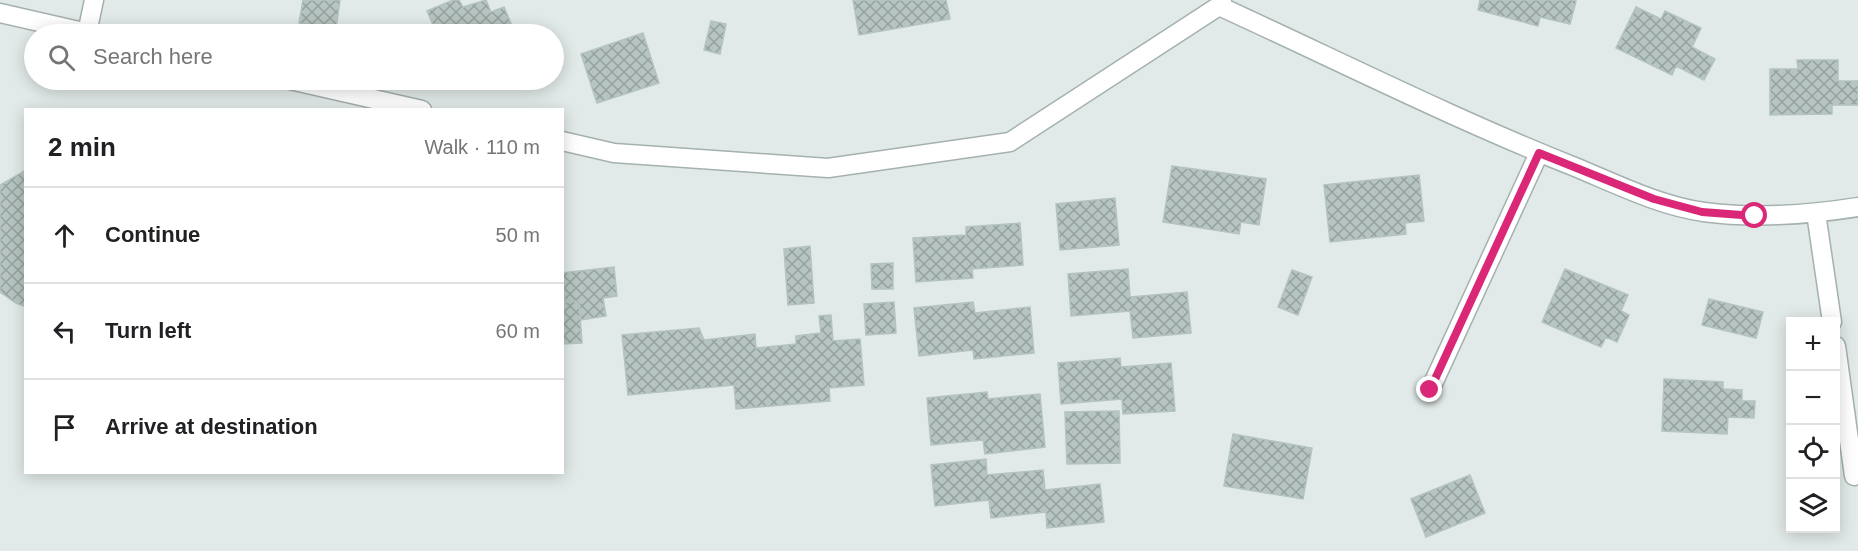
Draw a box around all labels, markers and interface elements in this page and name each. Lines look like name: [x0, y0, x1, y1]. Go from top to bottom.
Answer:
search box: [24, 24, 564, 90]
icon: search: [45, 41, 78, 74]
text: Search here: [93, 44, 213, 69]
text: 2 min: [48, 132, 116, 162]
text: Walk · 110 m: [424, 136, 540, 158]
route start: [1741, 202, 1767, 228]
icon: ahead: [48, 219, 81, 252]
text: Continue: [105, 222, 200, 247]
text: 50 m: [496, 224, 540, 246]
icon: left: [48, 315, 81, 348]
map controls: [1786, 317, 1840, 533]
button: +: [1786, 317, 1840, 371]
text: Turn left: [105, 318, 191, 343]
text: 60 m: [496, 320, 540, 342]
button: −: [1786, 371, 1840, 425]
route end: [1416, 376, 1442, 402]
icon: arrive: [48, 411, 81, 444]
text: Arrive at destination: [105, 414, 318, 439]
button: locate: [1786, 425, 1840, 479]
button: layers: [1786, 479, 1840, 533]

